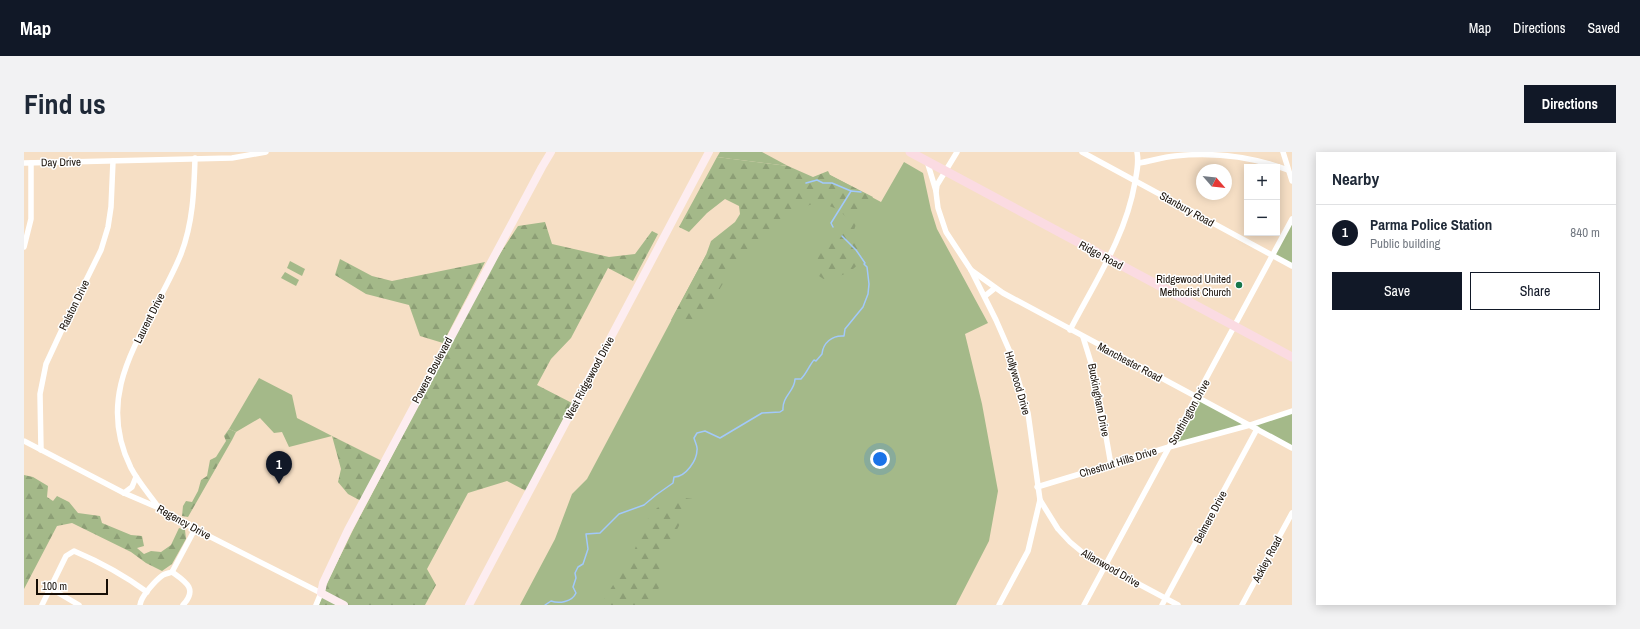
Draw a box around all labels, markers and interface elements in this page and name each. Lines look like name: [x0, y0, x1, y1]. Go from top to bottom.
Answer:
text: Map: [20, 15, 51, 41]
text: Map: [1469, 19, 1491, 37]
text: Directions: [1513, 19, 1565, 37]
text: Saved: [1587, 19, 1620, 37]
text: Find us: [24, 85, 106, 123]
button: Directions: [1524, 85, 1616, 123]
street label: Day Drive: [41, 155, 81, 169]
north arrow: [1196, 164, 1232, 200]
map controls: [1244, 164, 1280, 236]
button: +: [1244, 164, 1280, 200]
text: Nearby: [1332, 167, 1379, 190]
street label: Stanbury Road: [1157, 188, 1217, 230]
button: −: [1244, 200, 1280, 236]
text: Parma Police Station: [1370, 214, 1492, 235]
text: 1: [1342, 224, 1348, 241]
text: 840 m: [1570, 224, 1600, 241]
text: Public building: [1370, 235, 1441, 252]
street label: Ridge Road: [1076, 238, 1126, 272]
place label: Ridgewood United Methodist Church: [1156, 272, 1231, 299]
button: Save: [1332, 272, 1462, 310]
button: Share: [1470, 272, 1600, 310]
street label: Ralston Drive: [56, 277, 92, 333]
marker: Ridgewood United Methodist Church: [1234, 280, 1244, 290]
street label: Laurent Drive: [130, 290, 168, 346]
street label: Powers Boulevard: [409, 334, 455, 406]
street label: West Ridgewood Drive: [561, 334, 617, 422]
street label: Manchester Road: [1095, 339, 1165, 385]
street label: Hollywood Drive: [1002, 350, 1034, 416]
street label: Buckingham Drive: [1085, 362, 1113, 438]
street label: Southington Drive: [1165, 377, 1213, 447]
street label: Chestnut Hills Drive: [1078, 444, 1158, 480]
your location: [870, 449, 890, 469]
pin: 1: [266, 451, 292, 484]
street label: Belmere Drive: [1190, 488, 1230, 546]
street label: Regency Drive: [155, 501, 213, 543]
street label: Ackley Road: [1248, 533, 1285, 586]
street label: Allanwood Drive: [1078, 545, 1143, 590]
scale bar: [36, 577, 108, 596]
text: 100 m: [42, 579, 67, 593]

